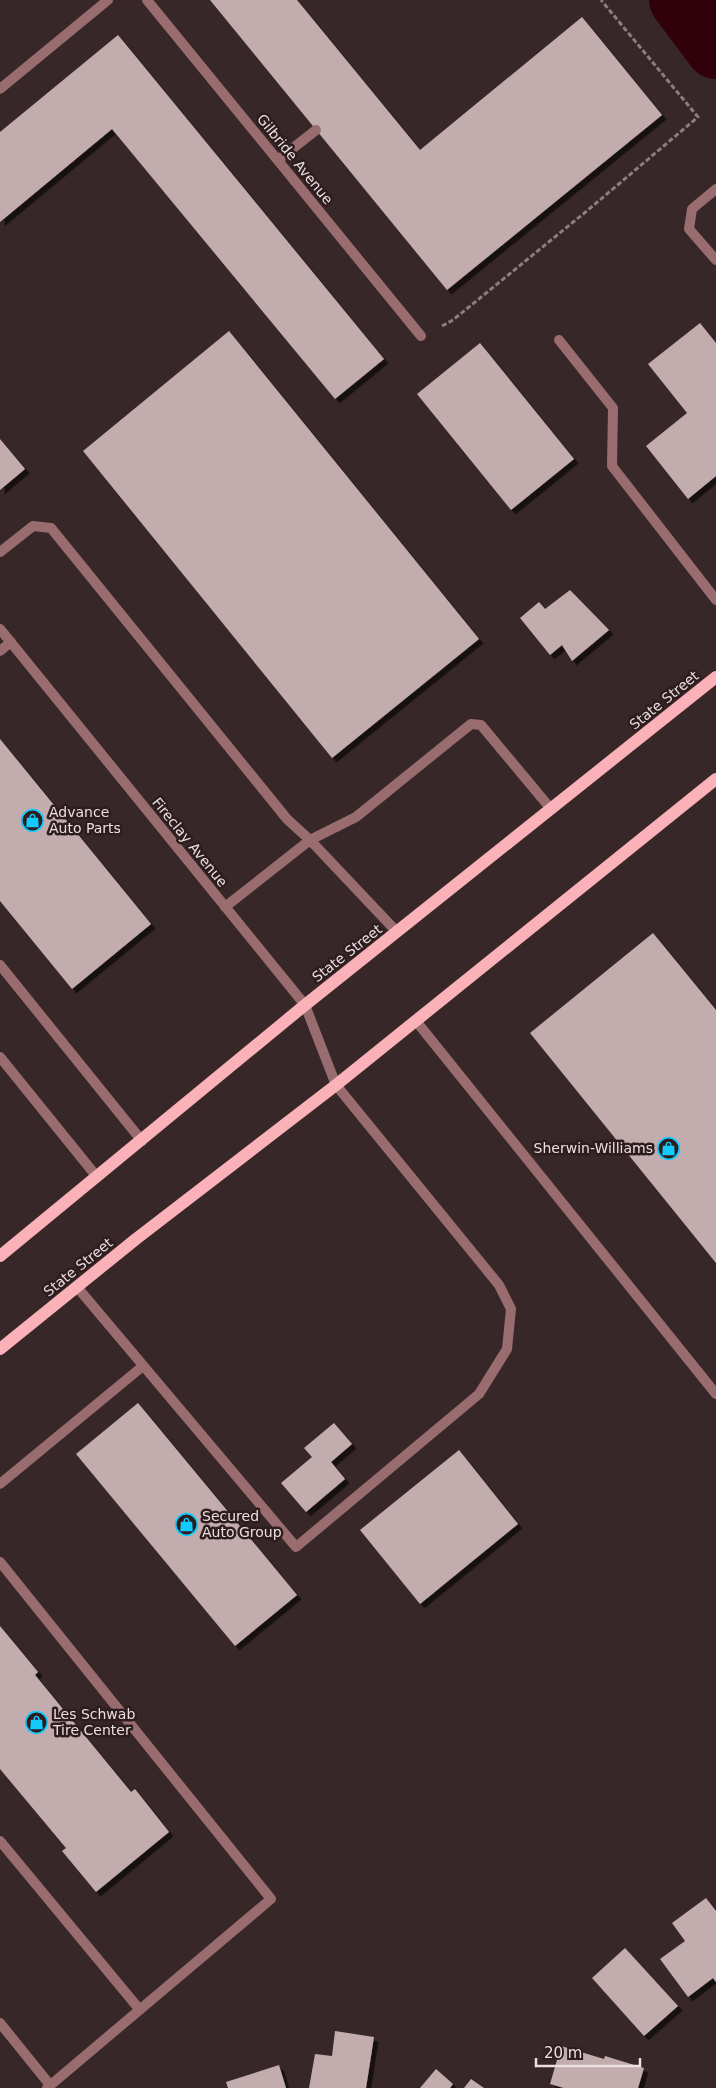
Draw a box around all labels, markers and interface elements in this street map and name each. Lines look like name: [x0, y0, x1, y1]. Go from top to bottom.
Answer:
street label: Gilbride Avenue: [254, 111, 336, 207]
street label: State Street: [626, 667, 702, 733]
street label: Fireclay Avenue: [149, 794, 231, 890]
place label: Advance Auto Parts: [49, 804, 121, 836]
shop icon: Advance Auto Parts: [21, 808, 45, 832]
street label: State Street: [309, 921, 385, 985]
shop icon: Sherwin-Williams: [657, 1136, 681, 1160]
place label: Sherwin-Williams: [534, 1140, 653, 1156]
street label: State Street: [40, 1234, 116, 1300]
place label: Secured Auto Group: [202, 1508, 282, 1540]
shop icon: Secured Auto Group: [174, 1512, 198, 1536]
place label: Les Schwab Tire Center: [52, 1706, 135, 1738]
shop icon: Les Schwab Tire Center: [25, 1710, 49, 1734]
scale bar: [536, 2036, 640, 2068]
text: 20 m: [544, 2044, 582, 2062]

